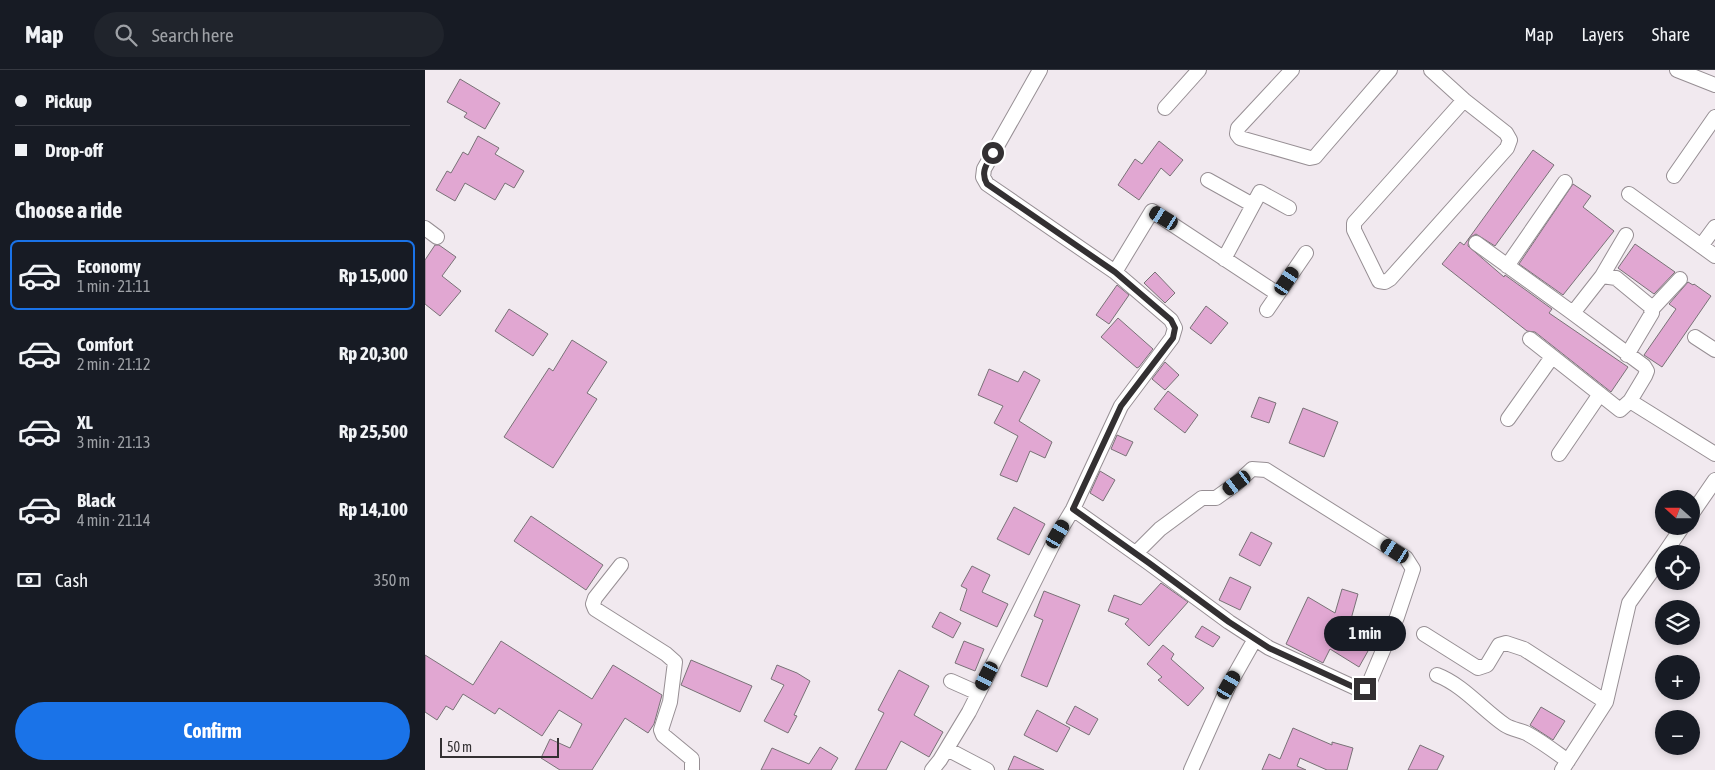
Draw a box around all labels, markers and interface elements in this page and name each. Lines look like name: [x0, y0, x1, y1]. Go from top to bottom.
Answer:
search box: [94, 12, 444, 57]
text: Map: [25, 21, 64, 48]
icon: search: [112, 21, 140, 49]
text: Search here: [152, 24, 234, 46]
text: Map: [1524, 24, 1553, 45]
text: Layers: [1581, 24, 1624, 45]
text: Share: [1652, 24, 1690, 45]
text: Pickup: [45, 90, 92, 112]
text: Drop-off: [45, 139, 103, 161]
route start: [982, 142, 1004, 164]
text: Choose a ride: [15, 197, 122, 223]
car: [1147, 204, 1180, 232]
icon: car: [17, 253, 62, 298]
text: Economy: [77, 255, 141, 277]
text: Rp 15,000: [339, 264, 408, 286]
car: [1272, 264, 1301, 298]
text: 1 min · 21:11: [77, 277, 150, 295]
icon: car: [17, 331, 62, 376]
text: Comfort: [77, 333, 133, 355]
text: Rp 20,300: [339, 342, 408, 364]
text: 2 min · 21:12: [77, 355, 150, 373]
icon: car: [17, 409, 62, 454]
text: XL: [77, 411, 93, 433]
text: Rp 25,500: [339, 420, 408, 442]
text: 3 min · 21:13: [77, 433, 150, 451]
car: [1220, 468, 1253, 498]
icon: car: [17, 487, 62, 532]
text: Black: [77, 489, 115, 511]
north arrow: [1655, 490, 1700, 535]
map controls: [1655, 490, 1700, 755]
text: Rp 14,100: [339, 498, 408, 520]
text: 4 min · 21:14: [77, 511, 150, 529]
car: [1044, 517, 1071, 551]
car: [1378, 537, 1411, 565]
button: locate: [1655, 545, 1700, 590]
icon: cash: [15, 566, 43, 594]
text: Cash: [55, 569, 88, 591]
text: 350 m: [374, 571, 410, 589]
button: layers: [1655, 600, 1700, 645]
callout: 1 min: [1324, 616, 1406, 652]
text: 1 min: [1349, 624, 1381, 642]
button: +: [1655, 655, 1700, 700]
car: [973, 659, 1000, 693]
car: [1215, 668, 1242, 702]
route end: [1354, 678, 1376, 700]
button: Confirm: [15, 702, 410, 760]
button: −: [1655, 710, 1700, 755]
scale bar: [440, 735, 559, 758]
text: 50 m: [447, 739, 472, 755]

